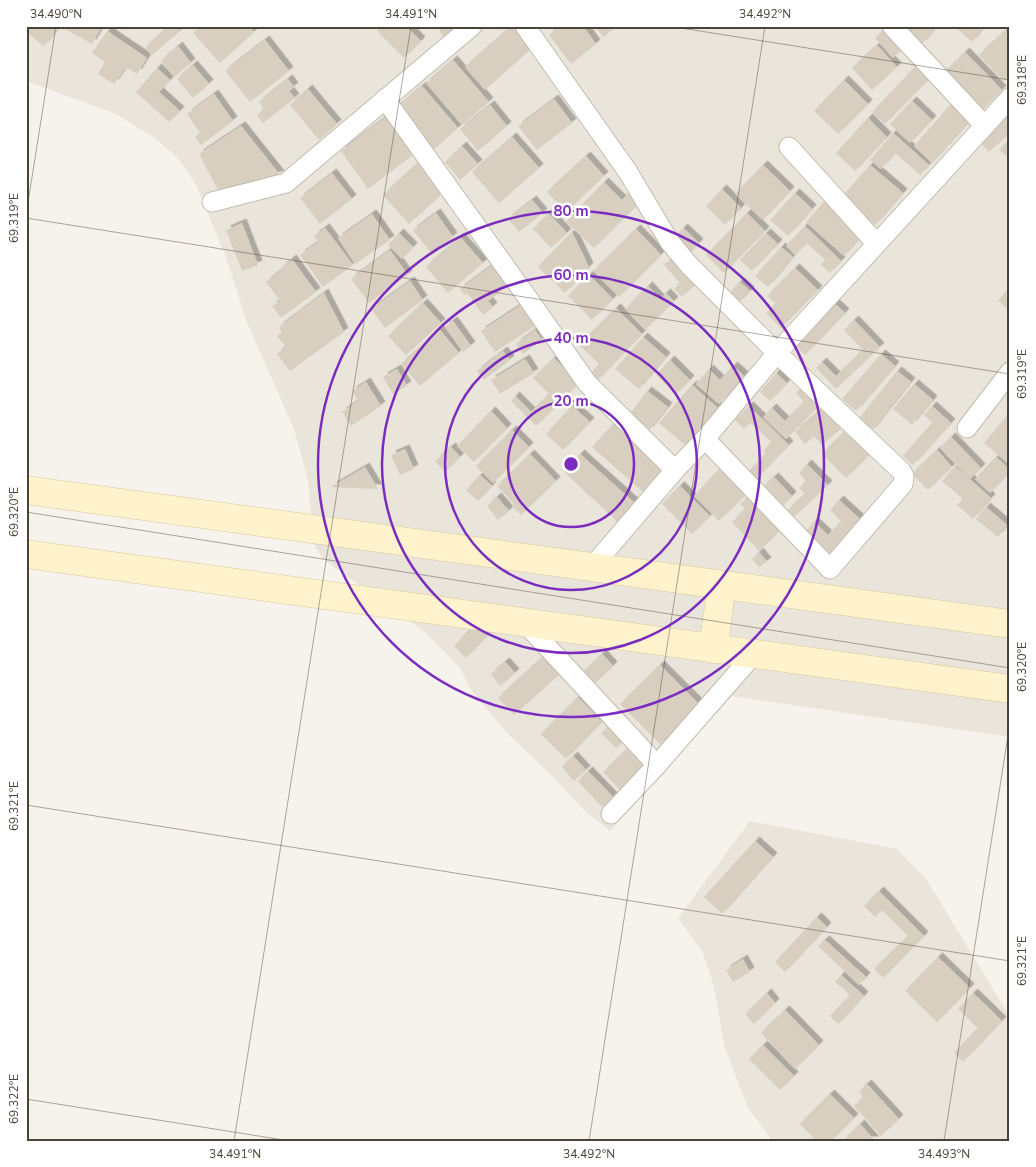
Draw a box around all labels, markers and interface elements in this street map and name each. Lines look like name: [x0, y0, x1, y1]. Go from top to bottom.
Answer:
text: 34.490°N: [30, 6, 82, 22]
text: 34.491°N: [385, 6, 437, 22]
text: 34.492°N: [739, 6, 791, 22]
text: 69.318°E: [1014, 55, 1030, 105]
text: 69.319°E: [6, 193, 22, 243]
text: 80 m: [553, 201, 589, 221]
text: 60 m: [553, 265, 589, 285]
text: 40 m: [553, 328, 589, 348]
text: 69.319°E: [1014, 349, 1030, 399]
text: 20 m: [553, 391, 589, 411]
centre of rings: [562, 455, 580, 473]
text: 69.320°E: [6, 487, 22, 537]
text: 69.320°E: [1014, 642, 1030, 692]
text: 69.321°E: [6, 781, 22, 831]
text: 69.321°E: [1014, 936, 1030, 986]
text: 69.322°E: [6, 1074, 22, 1124]
text: 34.491°N: [209, 1146, 261, 1162]
text: 34.492°N: [563, 1146, 615, 1162]
text: 34.493°N: [918, 1146, 970, 1162]

